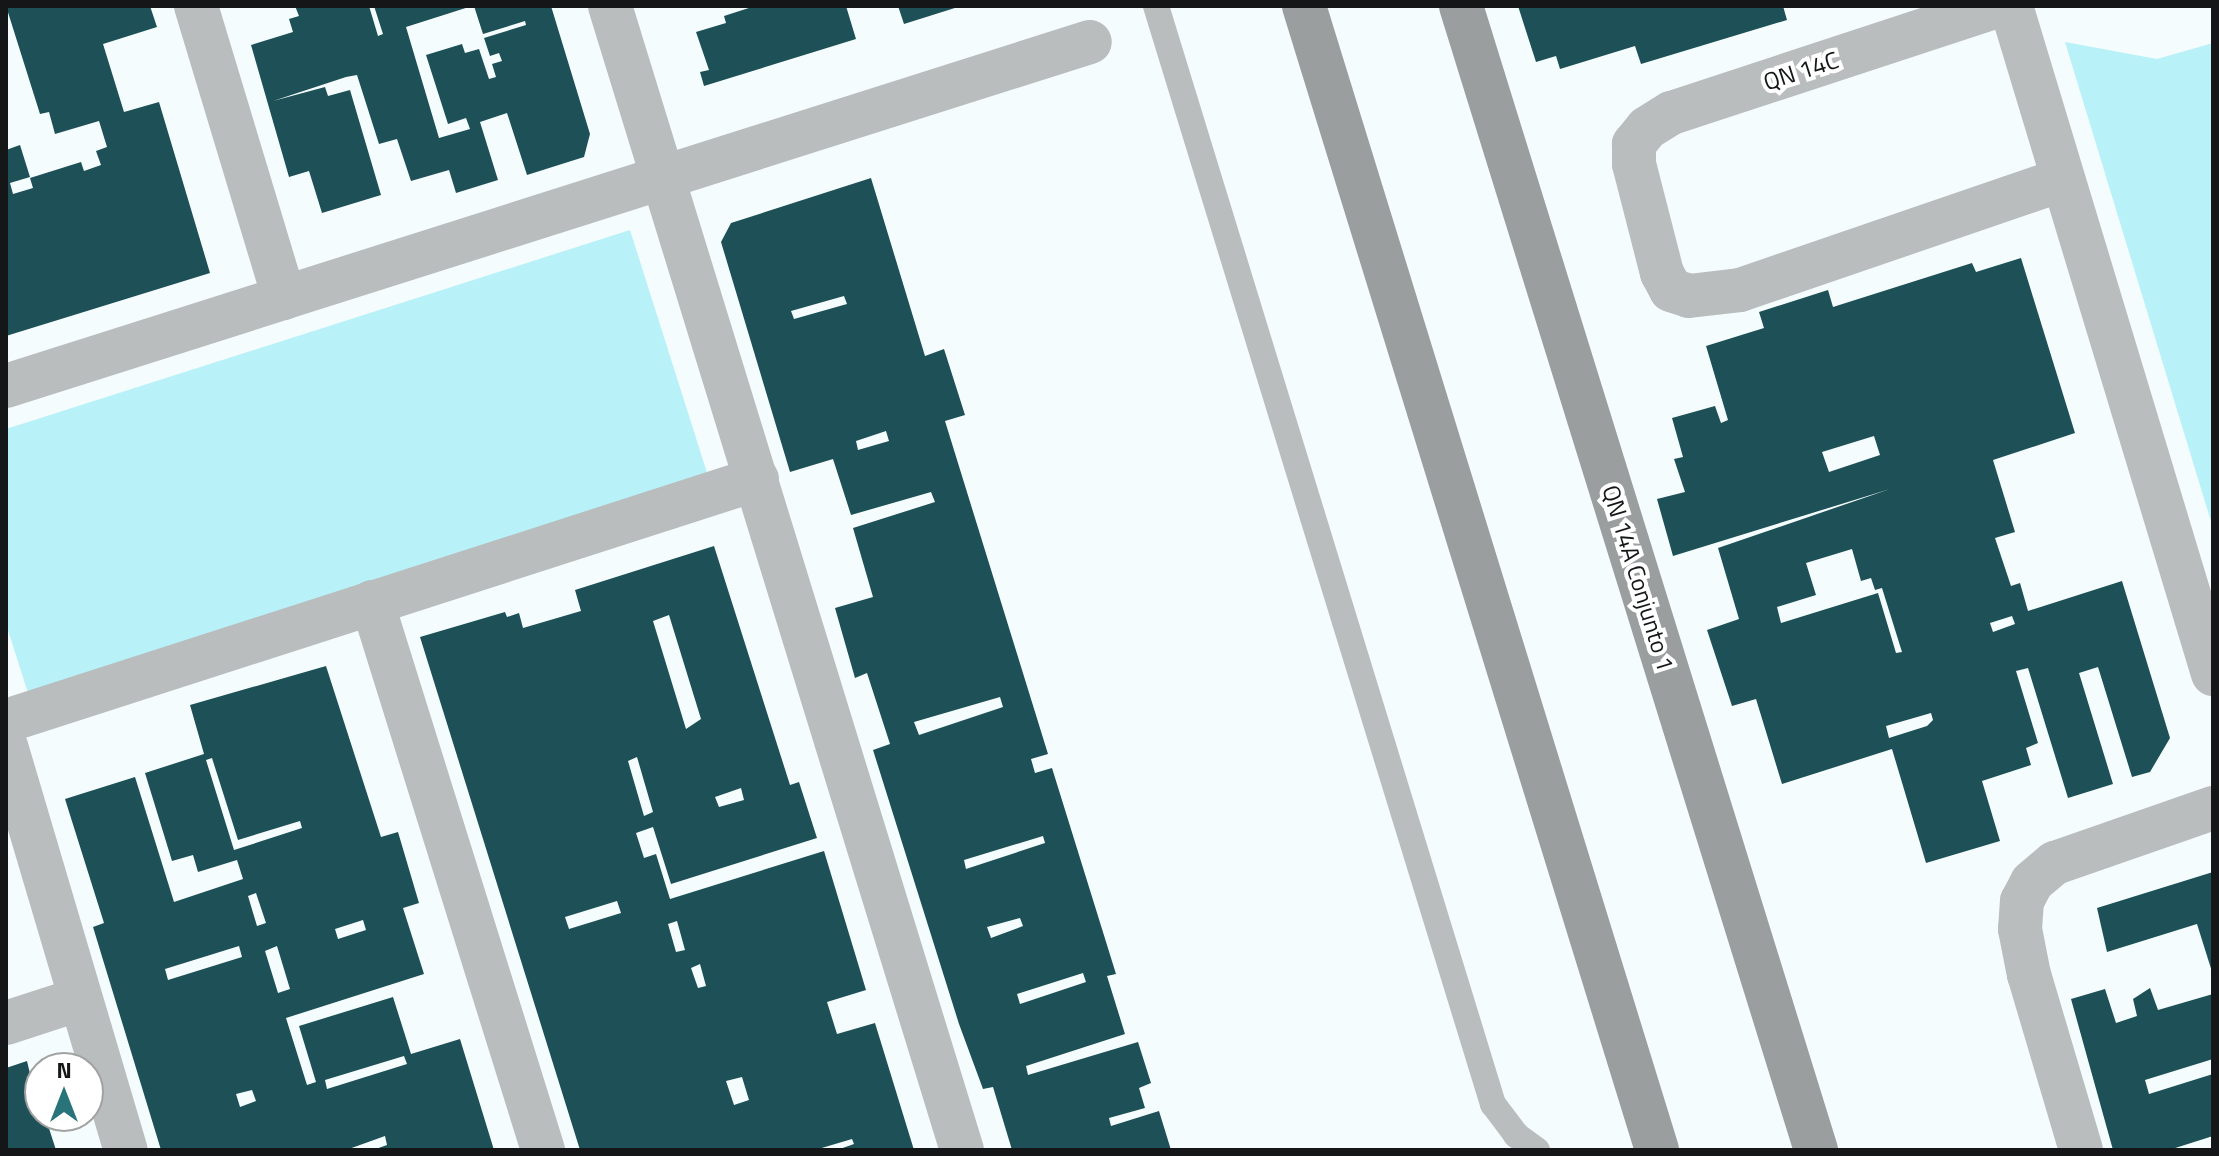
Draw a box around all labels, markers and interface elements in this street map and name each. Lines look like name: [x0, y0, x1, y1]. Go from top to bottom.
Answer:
street label: QN 14C: [1760, 45, 1842, 97]
street label: QN 14A Conjunto 1: [1596, 482, 1680, 674]
north arrow: [24, 1052, 104, 1132]
text: N: [56, 1053, 72, 1087]

